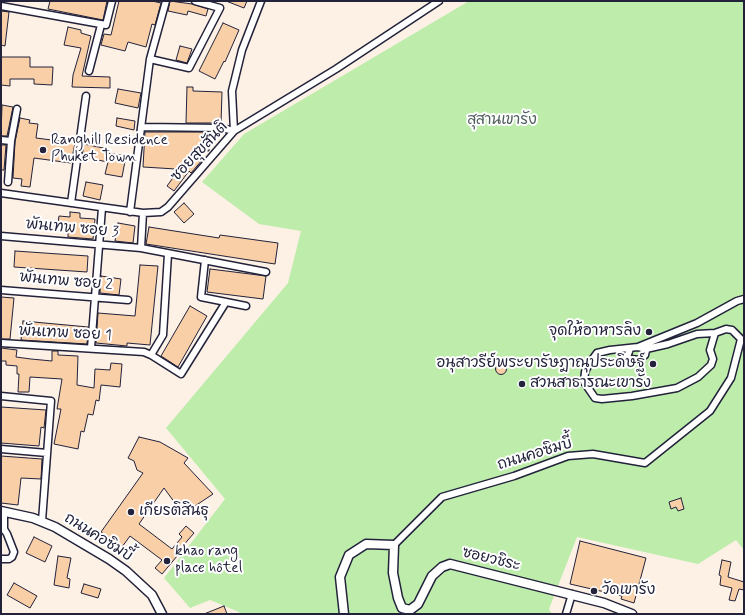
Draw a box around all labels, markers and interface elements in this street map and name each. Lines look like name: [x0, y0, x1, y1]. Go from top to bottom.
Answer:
park label: สุสานเขารัง: [467, 112, 537, 130]
street label: ซอยสุขสันติ: [168, 118, 232, 186]
place label: Ranghill Residence Phuket Town: [51, 132, 168, 167]
marker: Ranghill Residence Phuket Town: [38, 145, 48, 155]
street label: พันเทพ ซอย 3: [25, 216, 119, 242]
street label: พันเทพ ซอย 2: [19, 269, 113, 295]
street label: พันเทพ ซอย 1: [18, 323, 112, 345]
place label: จุดให้อาหารลิง: [549, 323, 641, 341]
marker: จุดให้อาหารลิง: [644, 327, 654, 337]
place label: อนุสาวรีย์พระยารัษฎาณุประดิษฐ์: [436, 355, 645, 373]
marker: อนุสาวรีย์พระยารัษฎาณุประดิษฐ์: [648, 359, 658, 369]
place label: สวนสาธารณะเขารัง: [530, 375, 651, 393]
marker: สวนสาธารณะเขารัง: [517, 379, 527, 389]
street label: ถนนคอซิมบี้: [495, 435, 575, 475]
place label: เกียรติสินธุ: [139, 503, 209, 521]
marker: เกียรติสินธุ: [126, 507, 136, 517]
street label: ถนนคอซิมบี้: [60, 510, 136, 566]
place label: khao rang place hôtel: [175, 543, 242, 578]
street label: ซอยวชิระ: [460, 544, 522, 576]
marker: khao rang place hôtel: [162, 556, 172, 566]
place label: วัดเขารัง: [602, 582, 655, 600]
marker: วัดเขารัง: [589, 586, 599, 596]

